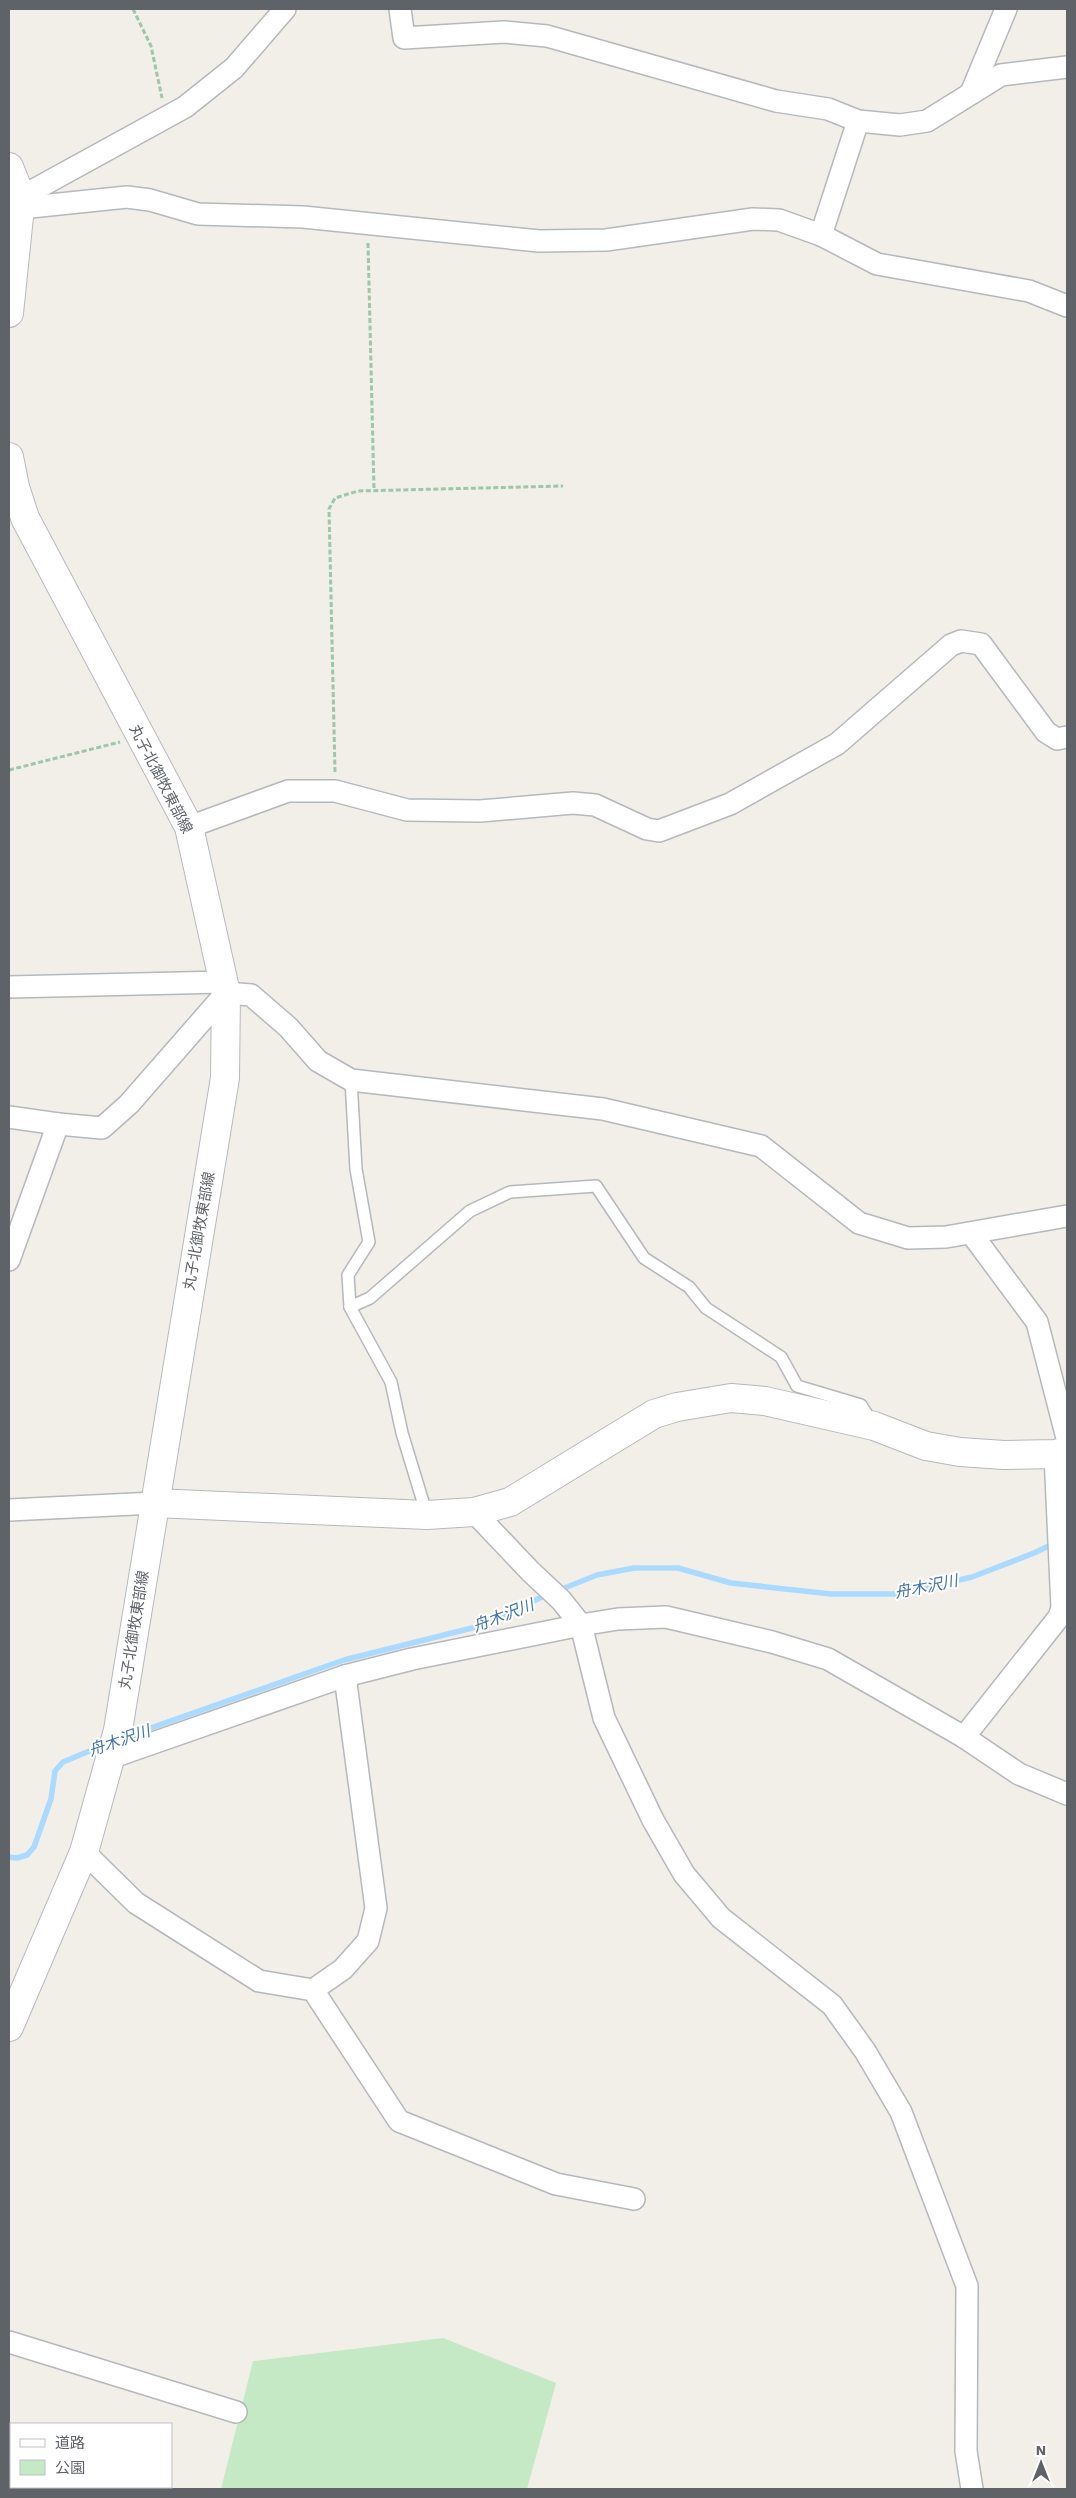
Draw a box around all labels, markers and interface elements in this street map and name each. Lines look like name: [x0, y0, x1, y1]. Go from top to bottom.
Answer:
street label: 丸子北御牧東部線: [126, 721, 196, 837]
street label: 丸子北御牧東部線: [180, 1170, 218, 1292]
street label: 丸子北御牧東部線: [116, 1569, 152, 1691]
water label: 舟木沢川: [893, 1571, 961, 1602]
water label: 舟木沢川: [470, 1594, 538, 1636]
water label: 舟木沢川: [86, 1720, 154, 1760]
legend: [10, 2423, 172, 2488]
text: 道路: [55, 2434, 85, 2452]
north arrow: [1016, 2438, 1066, 2488]
text: N: [1036, 2442, 1046, 2458]
text: 公園: [55, 2459, 85, 2477]

